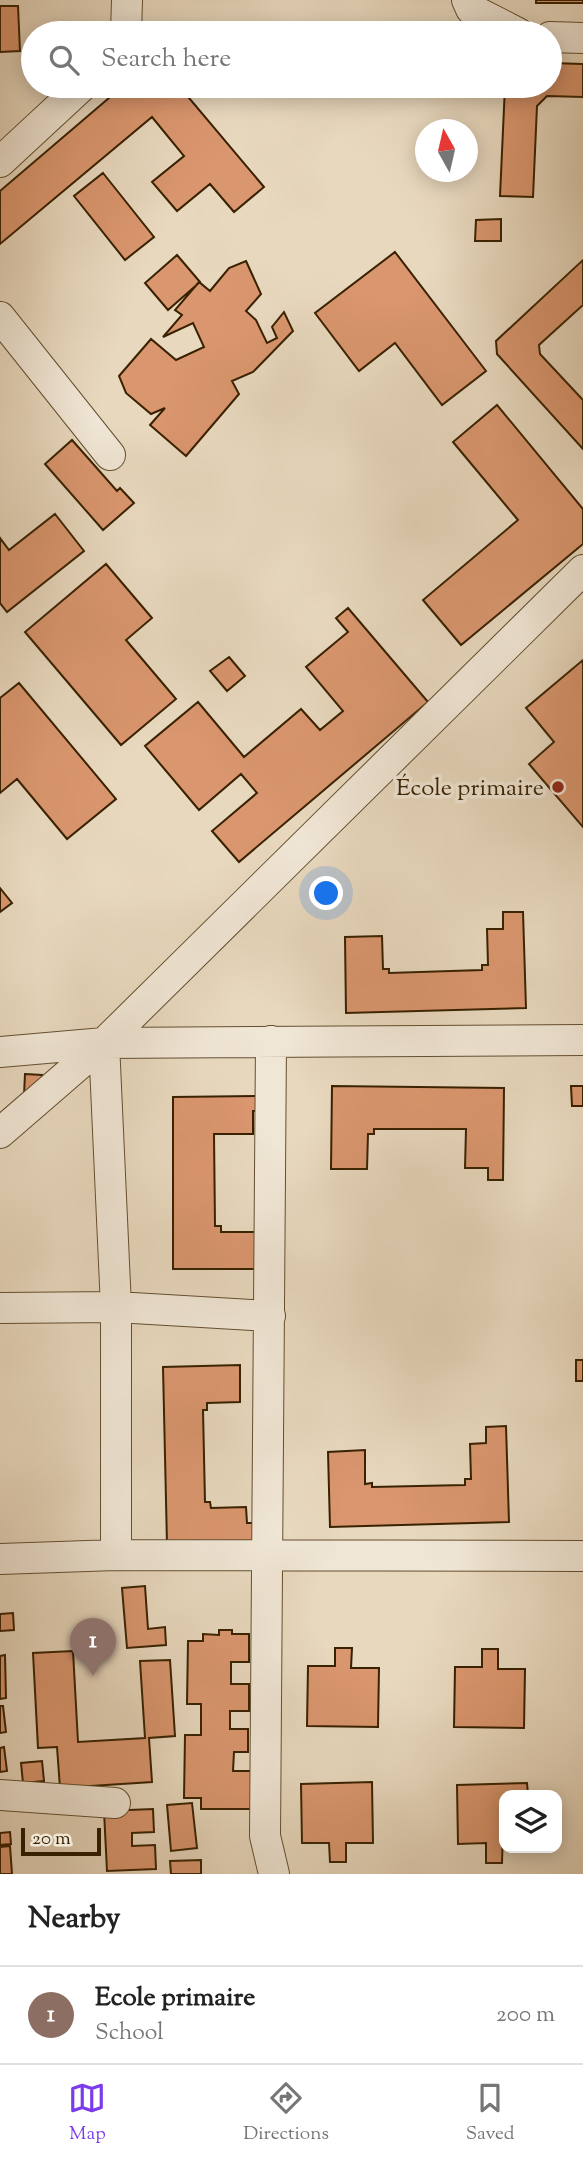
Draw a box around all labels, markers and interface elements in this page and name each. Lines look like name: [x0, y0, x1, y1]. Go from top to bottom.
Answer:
search box: [21, 21, 562, 98]
icon: search: [45, 41, 83, 79]
text: Search here: [101, 41, 231, 78]
north arrow: [415, 119, 478, 182]
place label: École primaire: [396, 772, 544, 806]
marker: École primaire: [550, 779, 566, 795]
your location: [309, 876, 343, 910]
pin: 1: [70, 1618, 116, 1676]
map controls: [499, 1790, 562, 1853]
button: layers: [499, 1790, 562, 1853]
scale bar: [21, 1825, 102, 1857]
text: 20 m: [32, 1826, 71, 1853]
text: Nearby: [28, 1898, 120, 1941]
text: Ecole primaire: [95, 1980, 255, 2017]
text: 1: [47, 1999, 55, 2032]
text: 200 m: [496, 1999, 555, 2032]
text: School: [95, 2017, 164, 2050]
tab: Map: [68, 2079, 106, 2148]
tab: Directions: [243, 2079, 329, 2148]
tab: Saved: [466, 2079, 515, 2148]

